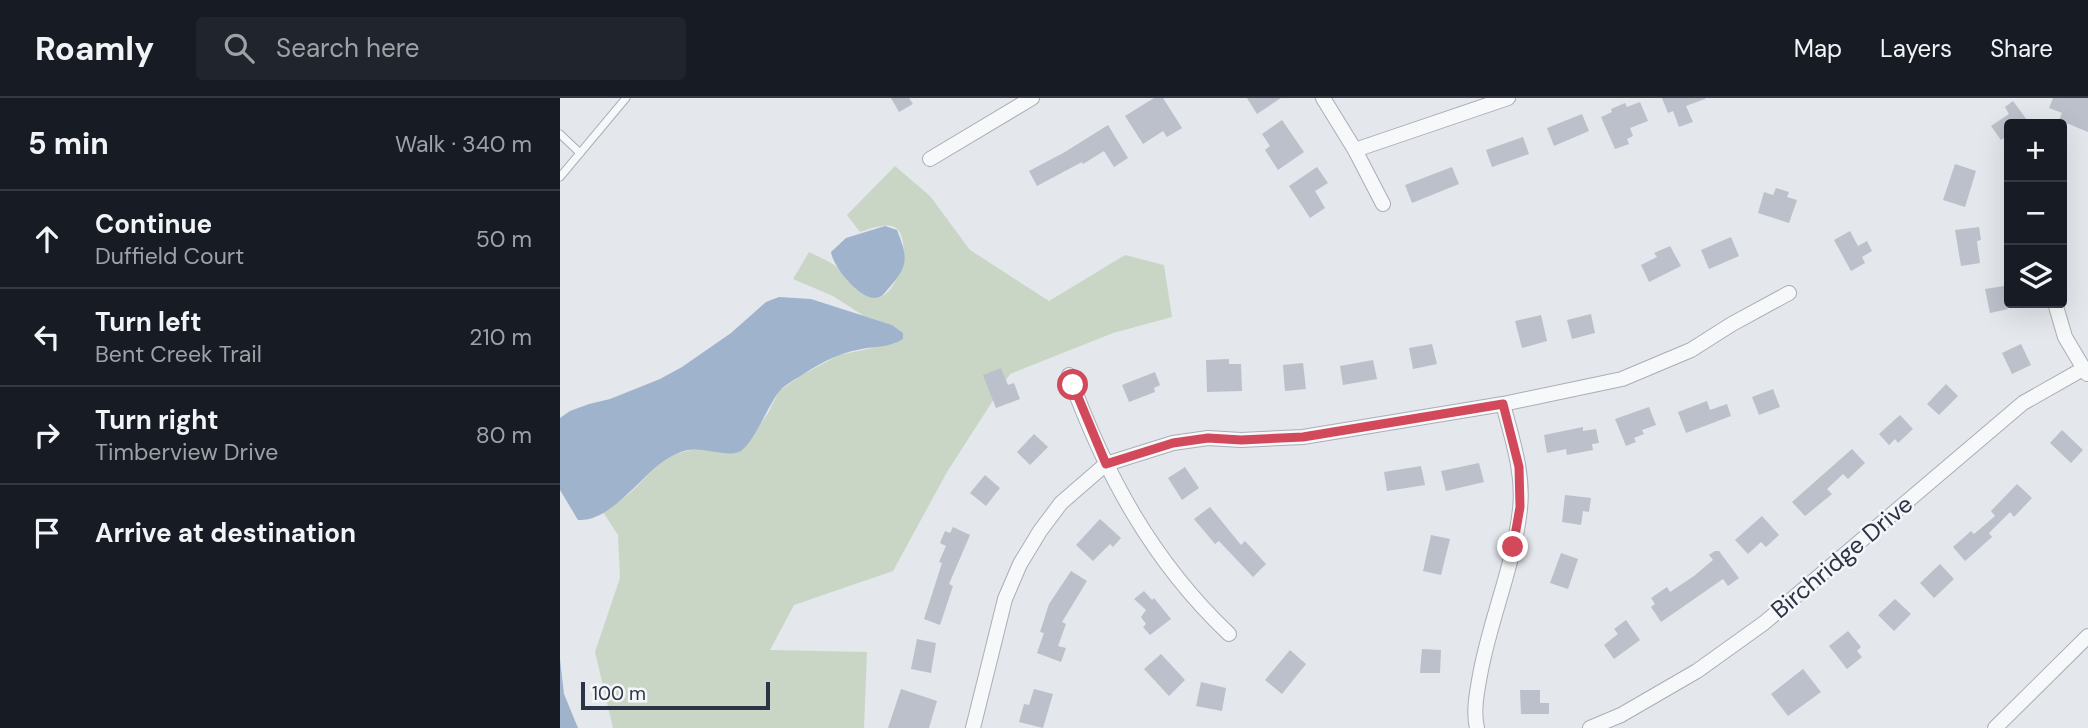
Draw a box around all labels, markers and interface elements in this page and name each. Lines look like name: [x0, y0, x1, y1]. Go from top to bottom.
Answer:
search box: [196, 17, 686, 80]
text: Roamly: [35, 27, 154, 70]
icon: search: [220, 29, 258, 67]
text: Search here: [276, 31, 420, 65]
text: Map: [1794, 33, 1842, 64]
text: Layers: [1880, 33, 1952, 64]
text: Share: [1990, 33, 2053, 64]
map controls: [2004, 119, 2067, 308]
button: +: [2004, 119, 2067, 182]
text: 5 min: [28, 124, 109, 163]
text: Walk · 340 m: [395, 129, 532, 159]
button: −: [2004, 182, 2067, 245]
text: Continue: [95, 207, 212, 241]
icon: ahead: [28, 220, 66, 258]
text: 50 m: [476, 224, 532, 254]
text: Duffield Court: [95, 241, 244, 271]
button: layers: [2004, 245, 2067, 308]
text: Turn left: [95, 305, 202, 339]
icon: left: [28, 318, 66, 356]
text: 210 m: [469, 322, 532, 352]
text: Bent Creek Trail: [95, 339, 262, 369]
route start: [1057, 369, 1088, 400]
text: Turn right: [95, 403, 219, 437]
icon: right: [28, 416, 66, 454]
text: 80 m: [476, 420, 532, 450]
text: Timberview Drive: [95, 437, 278, 467]
street label: Birchridge Drive: [1764, 488, 1919, 625]
icon: arrive: [28, 514, 66, 552]
text: Arrive at destination: [95, 516, 356, 550]
route end: [1497, 531, 1528, 562]
scale bar: [581, 679, 770, 711]
text: 100 m: [592, 681, 646, 706]

